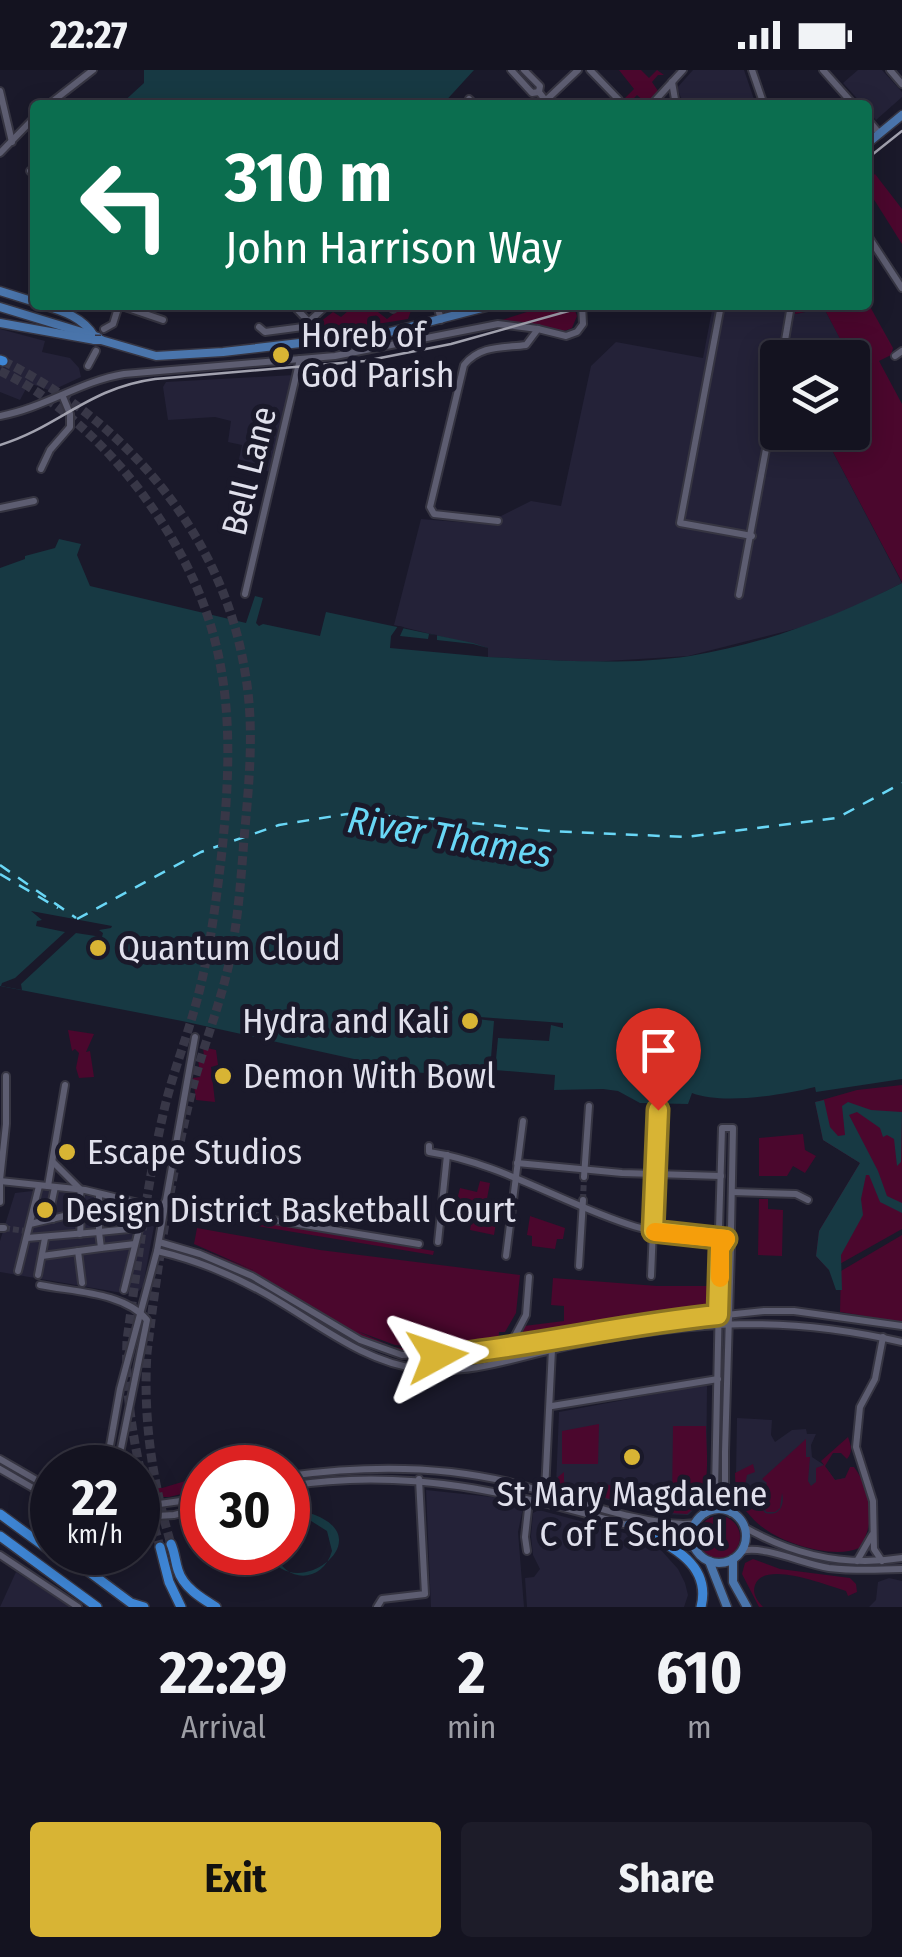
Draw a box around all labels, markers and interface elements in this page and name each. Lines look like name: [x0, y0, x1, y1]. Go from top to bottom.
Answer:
text: 22:27: [50, 12, 127, 58]
text: 310 m: [225, 136, 393, 220]
icon: left: [60, 140, 190, 270]
text: John Harrison Way: [225, 221, 562, 275]
place label: Horeb of God Parish: [301, 314, 455, 396]
map controls: [760, 340, 870, 450]
button: layers: [760, 340, 870, 450]
marker: Horeb of God Parish: [270, 344, 292, 366]
street label: Bell Lane: [213, 402, 285, 540]
water label: River Thames: [344, 796, 556, 878]
place label: Quantum Cloud: [118, 927, 341, 969]
marker: Quantum Cloud: [87, 937, 109, 959]
place label: Hydra and Kali: [242, 1000, 450, 1042]
pin: [616, 1008, 701, 1111]
marker: Hydra and Kali: [459, 1010, 481, 1032]
icon: arrive: [631, 1023, 686, 1078]
place label: Demon With Bowl: [243, 1055, 496, 1097]
marker: Demon With Bowl: [212, 1065, 234, 1087]
place label: Escape Studios: [87, 1131, 302, 1173]
marker: Escape Studios: [56, 1141, 78, 1163]
place label: Design District Basketball Court: [65, 1189, 516, 1231]
marker: Design District Basketball Court: [34, 1199, 56, 1221]
position arrow: [385, 1304, 489, 1408]
speed limit sign: 30: [180, 1445, 310, 1575]
marker: St Mary Magdalene C of E School: [621, 1446, 643, 1468]
text: 22: [72, 1468, 118, 1528]
place label: St Mary Magdalene C of E School: [497, 1473, 767, 1555]
text: km/h: [67, 1520, 123, 1550]
text: 22:29: [160, 1637, 287, 1709]
text: 2: [458, 1637, 486, 1709]
text: 610: [656, 1637, 742, 1709]
text: Arrival: [181, 1708, 266, 1746]
text: min: [447, 1708, 496, 1746]
text: m: [687, 1708, 711, 1746]
button: Exit: [30, 1822, 441, 1937]
button: Share: [461, 1822, 872, 1937]

